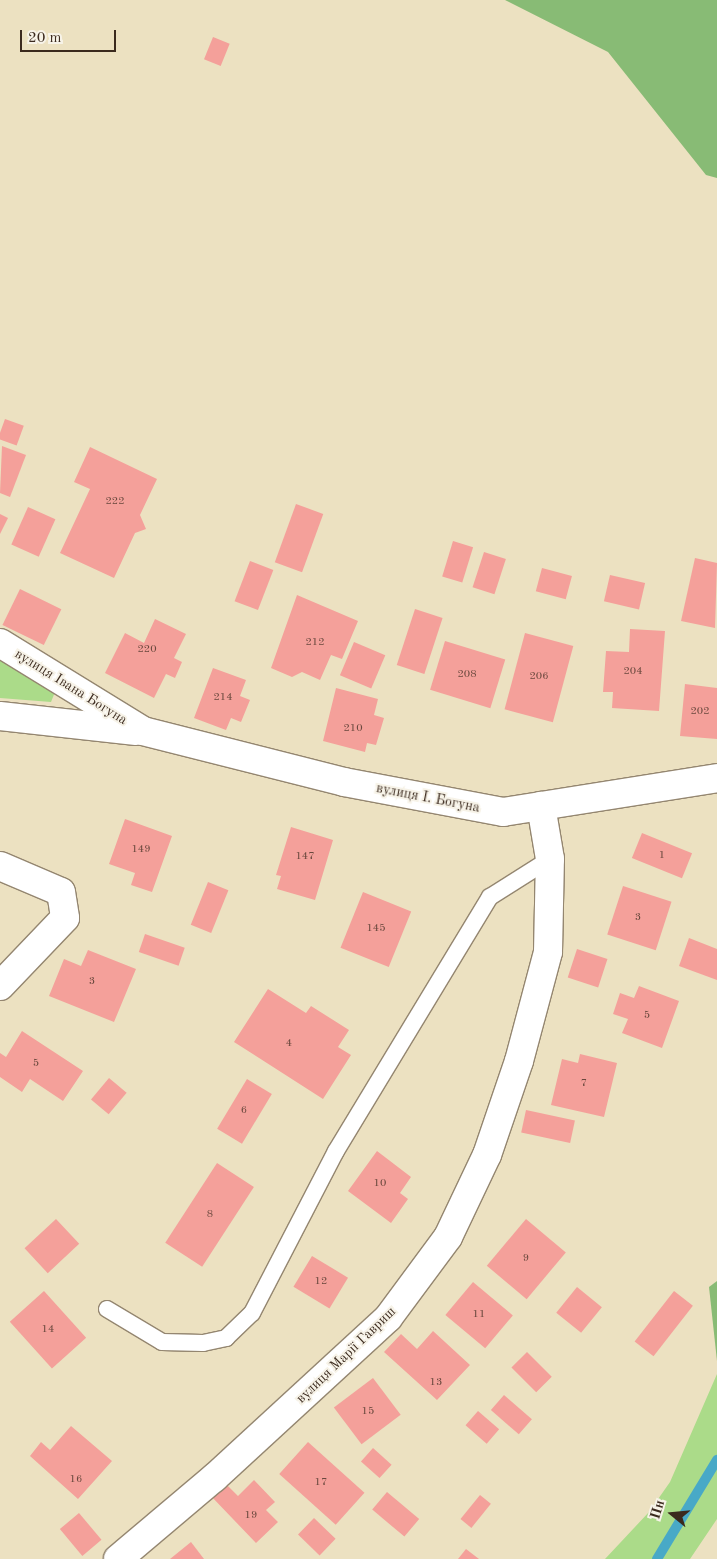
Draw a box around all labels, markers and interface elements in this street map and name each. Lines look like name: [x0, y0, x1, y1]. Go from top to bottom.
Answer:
scale bar: [22, 20, 119, 52]
text: 20 m: [28, 31, 62, 46]
house number: 222: [105, 495, 125, 509]
house number: 212: [305, 636, 325, 650]
house number: 220: [137, 643, 157, 657]
street label: вулиця Івана Богуна: [12, 646, 130, 728]
house number: 204: [623, 665, 643, 679]
house number: 208: [457, 668, 477, 682]
house number: 206: [529, 670, 549, 684]
house number: 214: [213, 691, 233, 705]
house number: 202: [690, 705, 710, 719]
house number: 210: [343, 722, 363, 736]
street label: вулиця І. Богуна: [375, 780, 481, 816]
house number: 149: [131, 843, 151, 857]
house number: 1: [659, 849, 665, 863]
house number: 147: [295, 850, 315, 864]
house number: 3: [635, 911, 641, 925]
house number: 145: [366, 922, 386, 936]
house number: 3: [89, 975, 95, 989]
house number: 5: [644, 1009, 650, 1023]
house number: 4: [286, 1037, 292, 1051]
house number: 5: [33, 1057, 39, 1071]
house number: 7: [581, 1077, 587, 1091]
house number: 6: [241, 1104, 247, 1118]
house number: 10: [374, 1177, 386, 1191]
house number: 8: [207, 1208, 213, 1222]
house number: 9: [523, 1252, 529, 1266]
house number: 12: [315, 1275, 327, 1289]
street label: вулиця Марії Гавриш: [293, 1303, 399, 1407]
house number: 11: [473, 1308, 485, 1322]
house number: 14: [42, 1323, 54, 1337]
house number: 13: [430, 1376, 442, 1390]
house number: 15: [362, 1405, 374, 1419]
house number: 16: [70, 1473, 82, 1487]
house number: 17: [315, 1476, 327, 1490]
north arrow: [647, 1489, 697, 1539]
text: Пн: [648, 1498, 667, 1521]
house number: 19: [245, 1509, 257, 1523]

